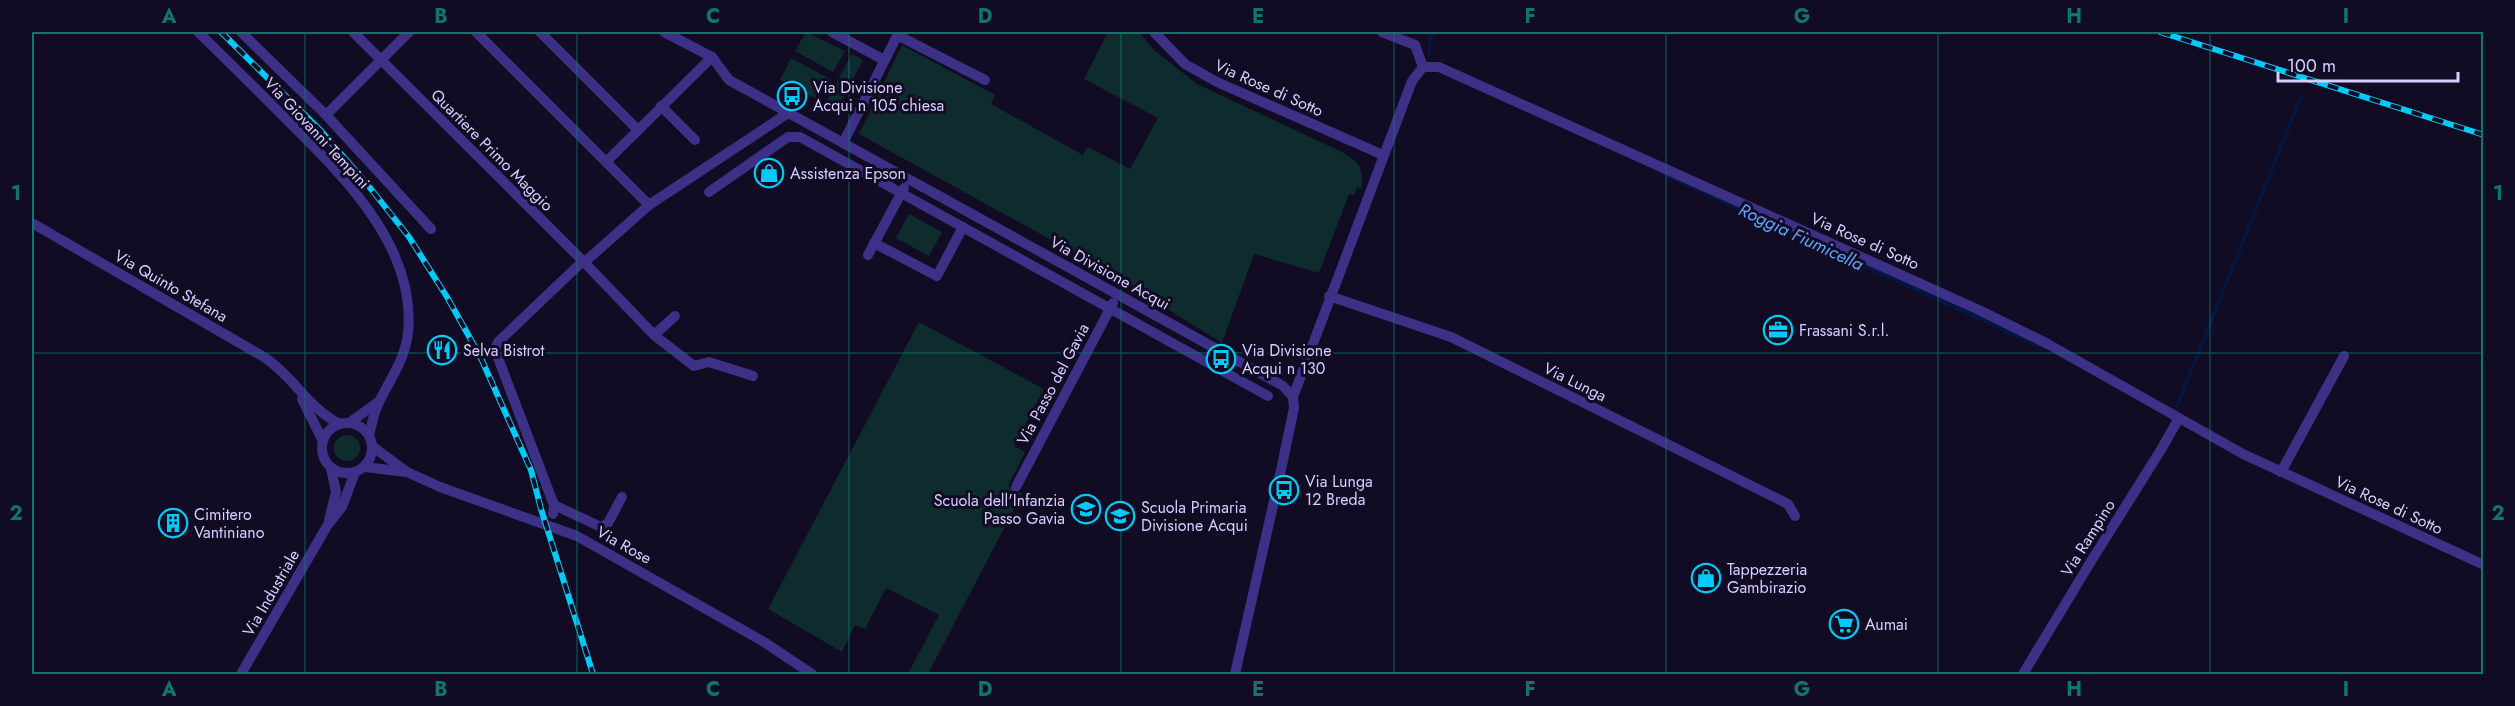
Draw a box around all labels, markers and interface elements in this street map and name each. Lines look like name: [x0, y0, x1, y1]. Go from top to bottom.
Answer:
text: A: [161, 2, 177, 31]
text: B: [434, 2, 448, 31]
text: C: [706, 2, 720, 31]
text: D: [978, 2, 992, 31]
text: E: [1252, 2, 1264, 31]
text: F: [1524, 2, 1536, 31]
text: G: [1794, 2, 1810, 31]
text: H: [2066, 2, 2082, 31]
text: I: [2343, 2, 2349, 31]
scale bar: [2278, 45, 2458, 83]
text: 100 m: [2287, 53, 2336, 79]
street label: Via Rose di Sotto: [1211, 54, 1327, 122]
street label: Via Giovanni Tempini: [259, 72, 375, 194]
place label: Via Divisione Acqui n 105 chiesa: [813, 76, 944, 117]
bus stop icon: Via Divisione Acqui n 105 chiesa: [776, 80, 808, 112]
street label: Quartiere Primo Maggio: [426, 84, 559, 217]
shop icon: Assistenza Epson: [753, 157, 785, 189]
place label: Assistenza Epson: [790, 162, 906, 185]
text: 1: [11, 179, 21, 208]
text: 1: [2493, 179, 2503, 208]
water label: Roggia Fiumicella: [1734, 197, 1868, 277]
street label: Via Rose di Sotto: [1807, 207, 1923, 275]
street label: Via Divisione Acqui: [1046, 230, 1174, 316]
street label: Via Quinto Stefana: [110, 244, 232, 328]
office icon: Frassani S.r.l.: [1762, 314, 1794, 346]
street label: Via Passo del Gavia: [1011, 319, 1095, 449]
place label: Frassani S.r.l.: [1799, 319, 1889, 342]
restaurant icon: Selva Bistrot: [426, 334, 458, 366]
place label: Selva Bistrot: [463, 339, 545, 362]
place label: Via Divisione Acqui n 130: [1242, 339, 1331, 380]
bus stop icon: Via Divisione Acqui n 130: [1205, 343, 1237, 375]
street label: Via Lunga: [1540, 357, 1610, 407]
place label: Via Lunga 12 Breda: [1305, 470, 1373, 511]
street label: Via Rose di Sotto: [2331, 470, 2447, 540]
bus stop icon: Via Lunga 12 Breda: [1268, 474, 1300, 506]
place label: Scuola dell'Infanzia Passo Gavia: [934, 489, 1065, 530]
school or university icon: Scuola dell'Infanzia Passo Gavia: [1070, 493, 1102, 525]
street label: Via Rampino: [2055, 495, 2121, 581]
place label: Scuola Primaria Divisione Acqui: [1141, 496, 1248, 537]
text: 2: [9, 499, 23, 528]
text: 2: [2491, 499, 2505, 528]
school or university icon: Scuola Primaria Divisione Acqui: [1104, 500, 1136, 532]
place label: Cimitero Vantiniano: [194, 503, 265, 544]
building icon: Cimitero Vantiniano: [157, 507, 189, 539]
street label: Via Rose: [592, 520, 656, 570]
street label: Via Industriale: [237, 545, 305, 641]
place label: Tappezzeria Gambirazio: [1727, 558, 1807, 599]
shop icon: Tappezzeria Gambirazio: [1690, 562, 1722, 594]
supermarket icon: Aumai: [1828, 608, 1860, 640]
place label: Aumai: [1865, 613, 1908, 636]
text: A: [161, 675, 177, 704]
text: B: [434, 675, 448, 704]
text: C: [706, 675, 720, 704]
text: D: [978, 675, 992, 704]
text: E: [1252, 675, 1264, 704]
text: F: [1524, 675, 1536, 704]
text: G: [1794, 675, 1810, 704]
text: H: [2066, 675, 2082, 704]
text: I: [2343, 675, 2349, 704]

